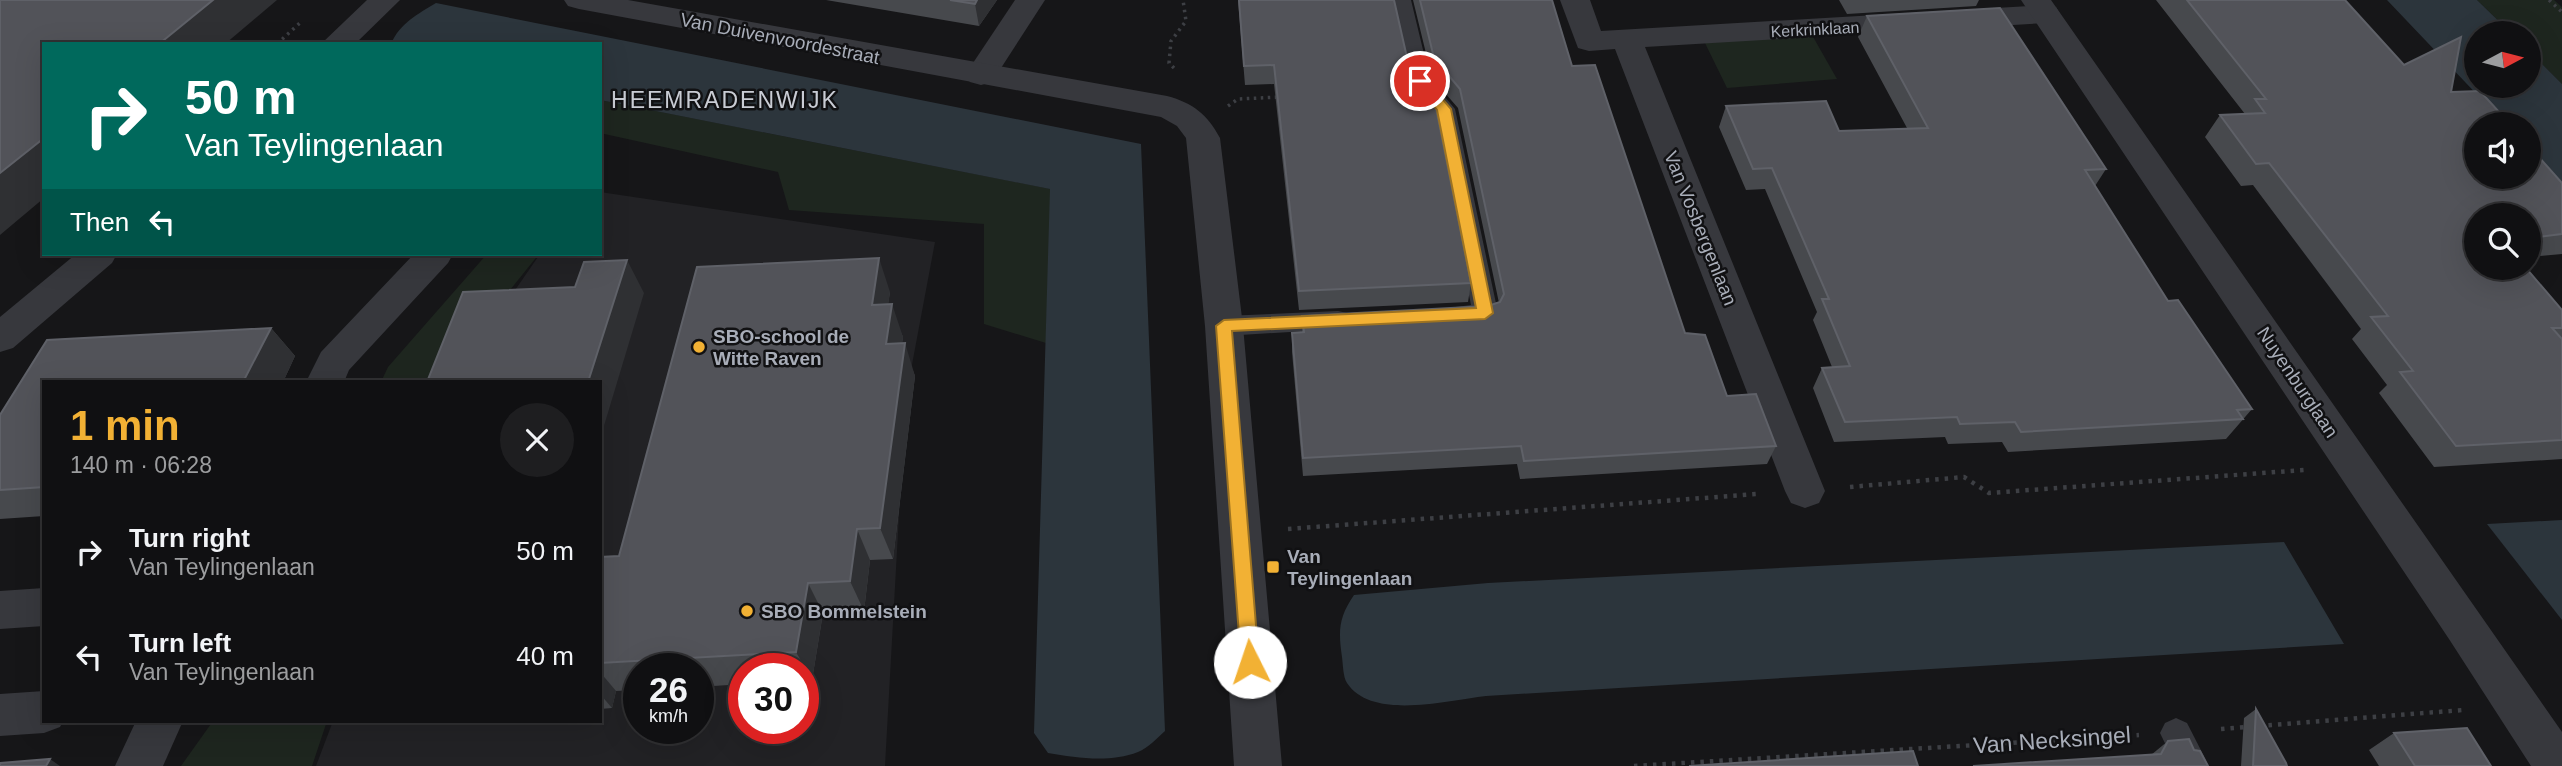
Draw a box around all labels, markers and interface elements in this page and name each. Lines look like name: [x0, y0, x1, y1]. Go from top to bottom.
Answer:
street label: Van Duivenvoordestraat: [679, 9, 882, 68]
street label: Kerkrinklaan: [1770, 19, 1860, 40]
north arrow: [2464, 21, 2541, 98]
map controls: [2464, 21, 2541, 280]
pin: [1390, 51, 1450, 111]
icon: arrive: [1401, 62, 1439, 100]
icon: right: [70, 70, 161, 161]
text: 50 m: [185, 70, 297, 124]
district label: HEEMRADENWIJK: [611, 87, 839, 113]
button: sound: [2464, 112, 2541, 189]
text: Van Teylingenlaan: [185, 127, 444, 163]
street label: Van Vosbergenlaan: [1660, 148, 1741, 308]
icon: left: [143, 203, 181, 241]
button: search: [2464, 203, 2541, 280]
text: Then: [70, 207, 129, 237]
street label: Nuyenburglaan: [2253, 323, 2342, 442]
place label: SBO-school de Witte Raven: [713, 326, 849, 369]
marker: SBO-school de Witte Raven: [691, 339, 707, 355]
text: 1 min: [70, 402, 180, 449]
button: close: [500, 403, 574, 477]
text: 140 m · 06:28: [70, 452, 212, 478]
text: Turn right: [129, 523, 250, 553]
icon: right: [70, 533, 108, 571]
text: 50 m: [516, 536, 574, 566]
place label: Van Teylingenlaan: [1287, 546, 1412, 589]
text: Van Teylingenlaan: [129, 554, 315, 580]
marker: Van Teylingenlaan: [1265, 559, 1281, 575]
place label: SBO Bommelstein: [761, 601, 927, 622]
marker: SBO Bommelstein: [739, 603, 755, 619]
position arrow: [1213, 625, 1287, 699]
text: Turn left: [129, 628, 231, 658]
icon: left: [70, 638, 108, 676]
text: 40 m: [516, 641, 574, 671]
speed limit sign: 30: [728, 653, 819, 744]
text: Van Teylingenlaan: [129, 659, 315, 685]
text: 26: [649, 670, 688, 709]
text: km/h: [649, 706, 688, 726]
street label: Van Necksingel: [1972, 722, 2132, 758]

